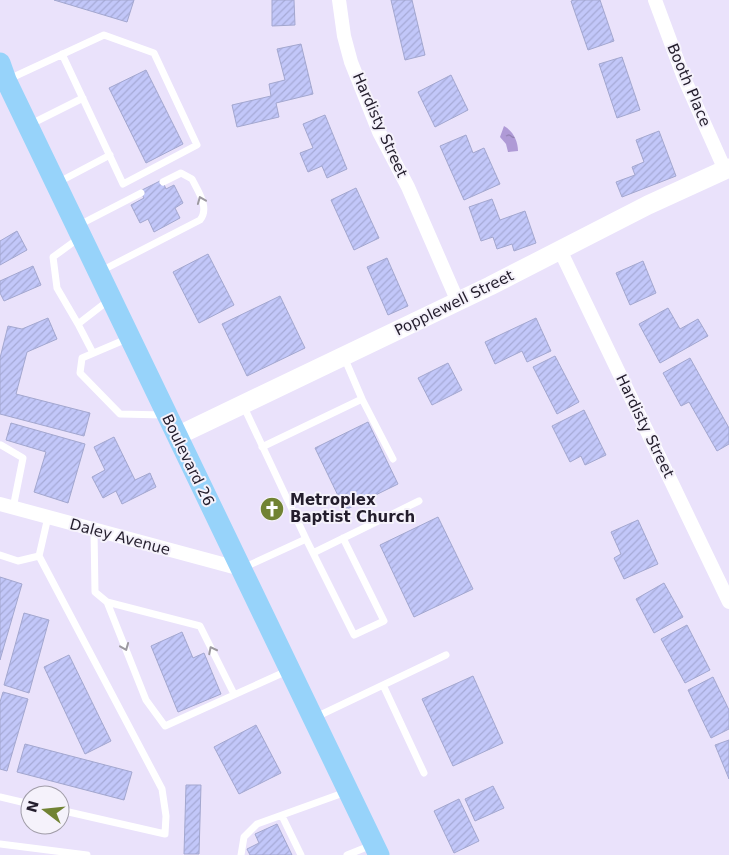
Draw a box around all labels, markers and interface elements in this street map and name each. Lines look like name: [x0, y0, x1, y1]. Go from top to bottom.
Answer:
street label: Booth Place: [663, 41, 715, 129]
street label: Hardisty Street: [349, 70, 411, 180]
one-way arrow: [197, 196, 208, 205]
street label: Popplewell Street: [391, 266, 517, 340]
street label: Hardisty Street: [612, 371, 678, 481]
street label: Boulevard 26: [158, 411, 218, 509]
place label: Metroplex Baptist Church: [290, 491, 415, 526]
church icon: Metroplex Baptist Church: [259, 496, 285, 522]
street label: Daley Avenue: [68, 515, 172, 559]
one-way arrow: [119, 642, 129, 651]
one-way arrow: [208, 646, 218, 655]
north arrow: [20, 785, 70, 835]
text: N: [23, 799, 42, 814]

